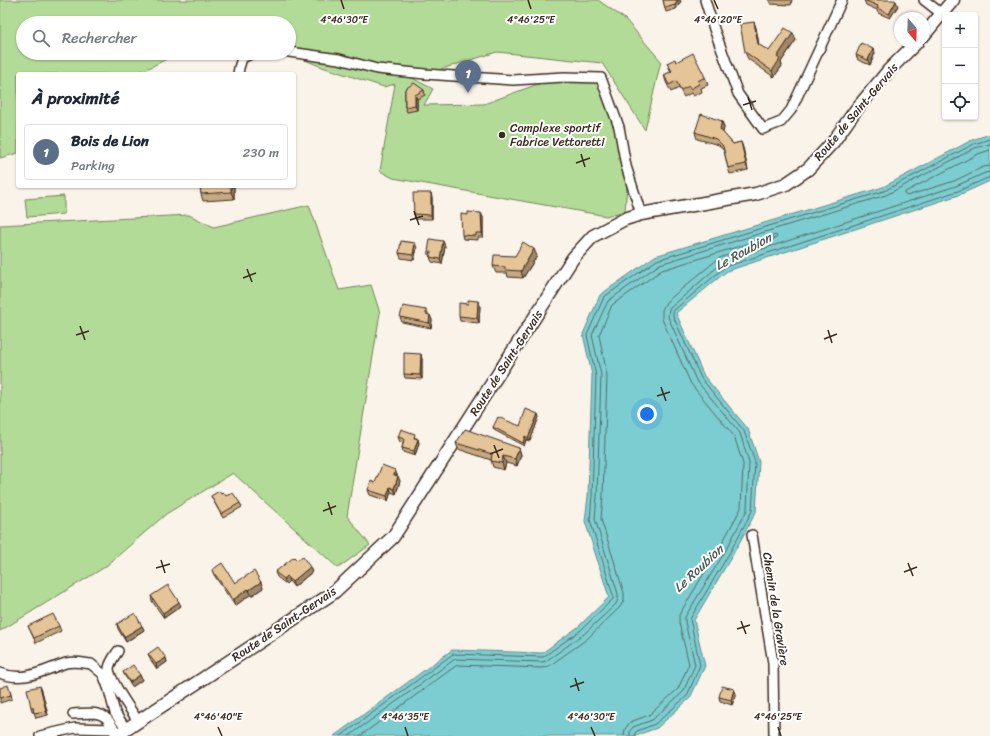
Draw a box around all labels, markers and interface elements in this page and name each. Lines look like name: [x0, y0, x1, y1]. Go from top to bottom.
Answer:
text: 4°46'30"E: [320, 11, 369, 29]
text: 4°46'25"E: [507, 11, 556, 29]
text: 4°46'20"E: [694, 11, 743, 29]
north arrow: [894, 12, 930, 48]
map controls: [942, 12, 978, 120]
button: +: [942, 12, 978, 48]
search box: [16, 16, 296, 60]
text: Rechercher: [62, 25, 137, 51]
icon: search: [30, 27, 52, 49]
button: −: [942, 48, 978, 84]
street label: Route de Saint-Gervais: [808, 58, 904, 166]
pin: 1: [455, 60, 481, 93]
text: À proximité: [32, 83, 119, 113]
button: locate: [942, 84, 978, 120]
place label: Complexe sportif Fabrice Vettoretti: [510, 117, 605, 153]
text: Bois de Lion: [71, 128, 149, 154]
marker: Complexe sportif Fabrice Vettoretti: [497, 130, 507, 140]
text: 1: [43, 141, 49, 164]
text: 230 m: [243, 141, 279, 164]
text: Parking: [71, 154, 115, 177]
water label: Le Roubion: [711, 225, 778, 276]
street label: Route de Saint-Gervais: [463, 305, 549, 420]
your location: [637, 404, 657, 424]
water label: Le Roubion: [668, 538, 730, 598]
street label: Chemin de la Gravière: [756, 551, 796, 667]
street label: Route de Saint-Gervais: [227, 580, 341, 667]
text: 4°46'40"E: [194, 708, 244, 726]
text: 4°46'35"E: [381, 708, 430, 726]
text: 4°46'30"E: [567, 708, 616, 726]
text: 4°46'25"E: [754, 708, 803, 726]

